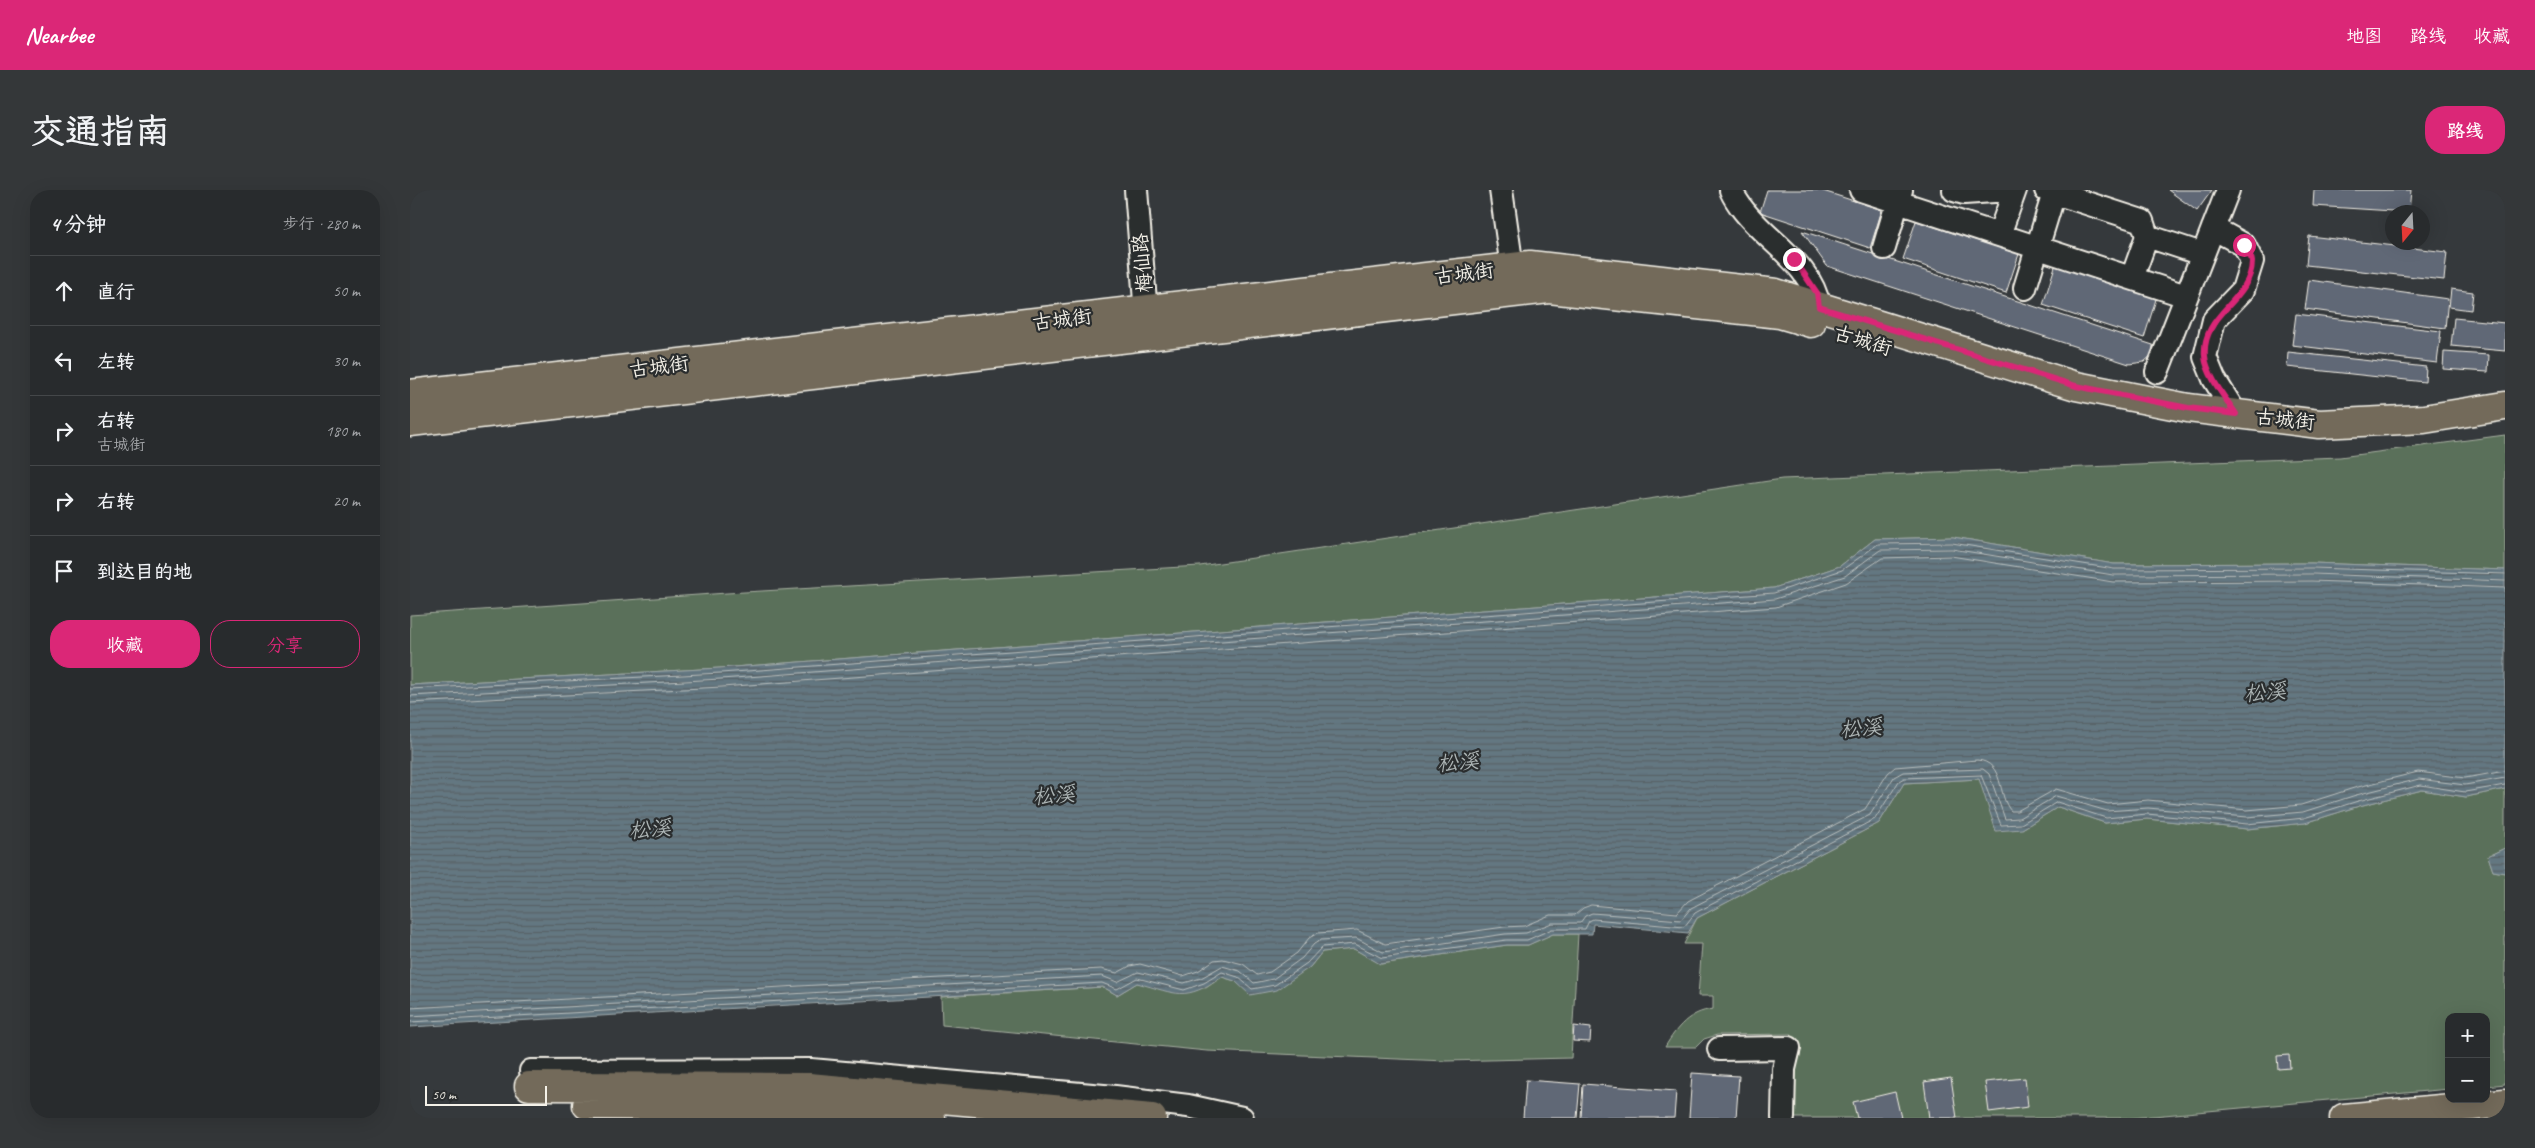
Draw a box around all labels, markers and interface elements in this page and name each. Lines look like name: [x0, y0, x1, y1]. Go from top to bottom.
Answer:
text: Nearbee: [25, 20, 93, 50]
text: 地图: [2346, 25, 2382, 47]
text: 路线: [2410, 25, 2446, 47]
text: 收藏: [2474, 25, 2510, 47]
button: 路线: [2425, 106, 2505, 154]
text: 交通指南: [30, 109, 170, 154]
north arrow: [2385, 205, 2430, 250]
text: 4 分钟: [50, 211, 107, 237]
text: 步行 · 280 m: [283, 214, 360, 234]
street label: 梅仙路: [1127, 231, 1158, 294]
route start: [2233, 234, 2256, 257]
route end: [1783, 248, 1806, 271]
street label: 古城街: [1433, 257, 1495, 290]
icon: ahead: [50, 277, 78, 305]
text: 直行: [97, 280, 135, 304]
text: 50 m: [333, 281, 360, 301]
street label: 古城街: [1031, 303, 1093, 336]
street label: 古城街: [1831, 320, 1895, 361]
icon: left: [50, 347, 78, 375]
text: 左转: [97, 350, 135, 374]
street label: 古城街: [628, 350, 690, 383]
text: 30 m: [333, 351, 360, 371]
street label: 古城街: [2254, 404, 2316, 435]
text: 右转: [97, 409, 135, 433]
icon: right: [50, 417, 78, 445]
text: 180 m: [326, 421, 360, 441]
text: 古城街: [97, 435, 145, 455]
icon: right: [50, 487, 78, 515]
text: 右转: [97, 490, 135, 514]
text: 20 m: [333, 491, 360, 511]
icon: arrive: [50, 557, 78, 585]
text: 到达目的地: [97, 560, 192, 584]
button: 收藏: [50, 620, 200, 668]
button: 分享: [210, 620, 360, 668]
water label: 松溪: [2243, 677, 2288, 707]
water label: 松溪: [1839, 713, 1884, 743]
water label: 松溪: [1436, 747, 1481, 777]
water label: 松溪: [1032, 780, 1077, 810]
water label: 松溪: [628, 814, 673, 844]
map controls: [2445, 1013, 2490, 1103]
button: +: [2445, 1013, 2490, 1058]
button: −: [2445, 1058, 2490, 1103]
scale bar: [425, 1083, 548, 1106]
text: 50 m: [432, 1086, 456, 1103]

